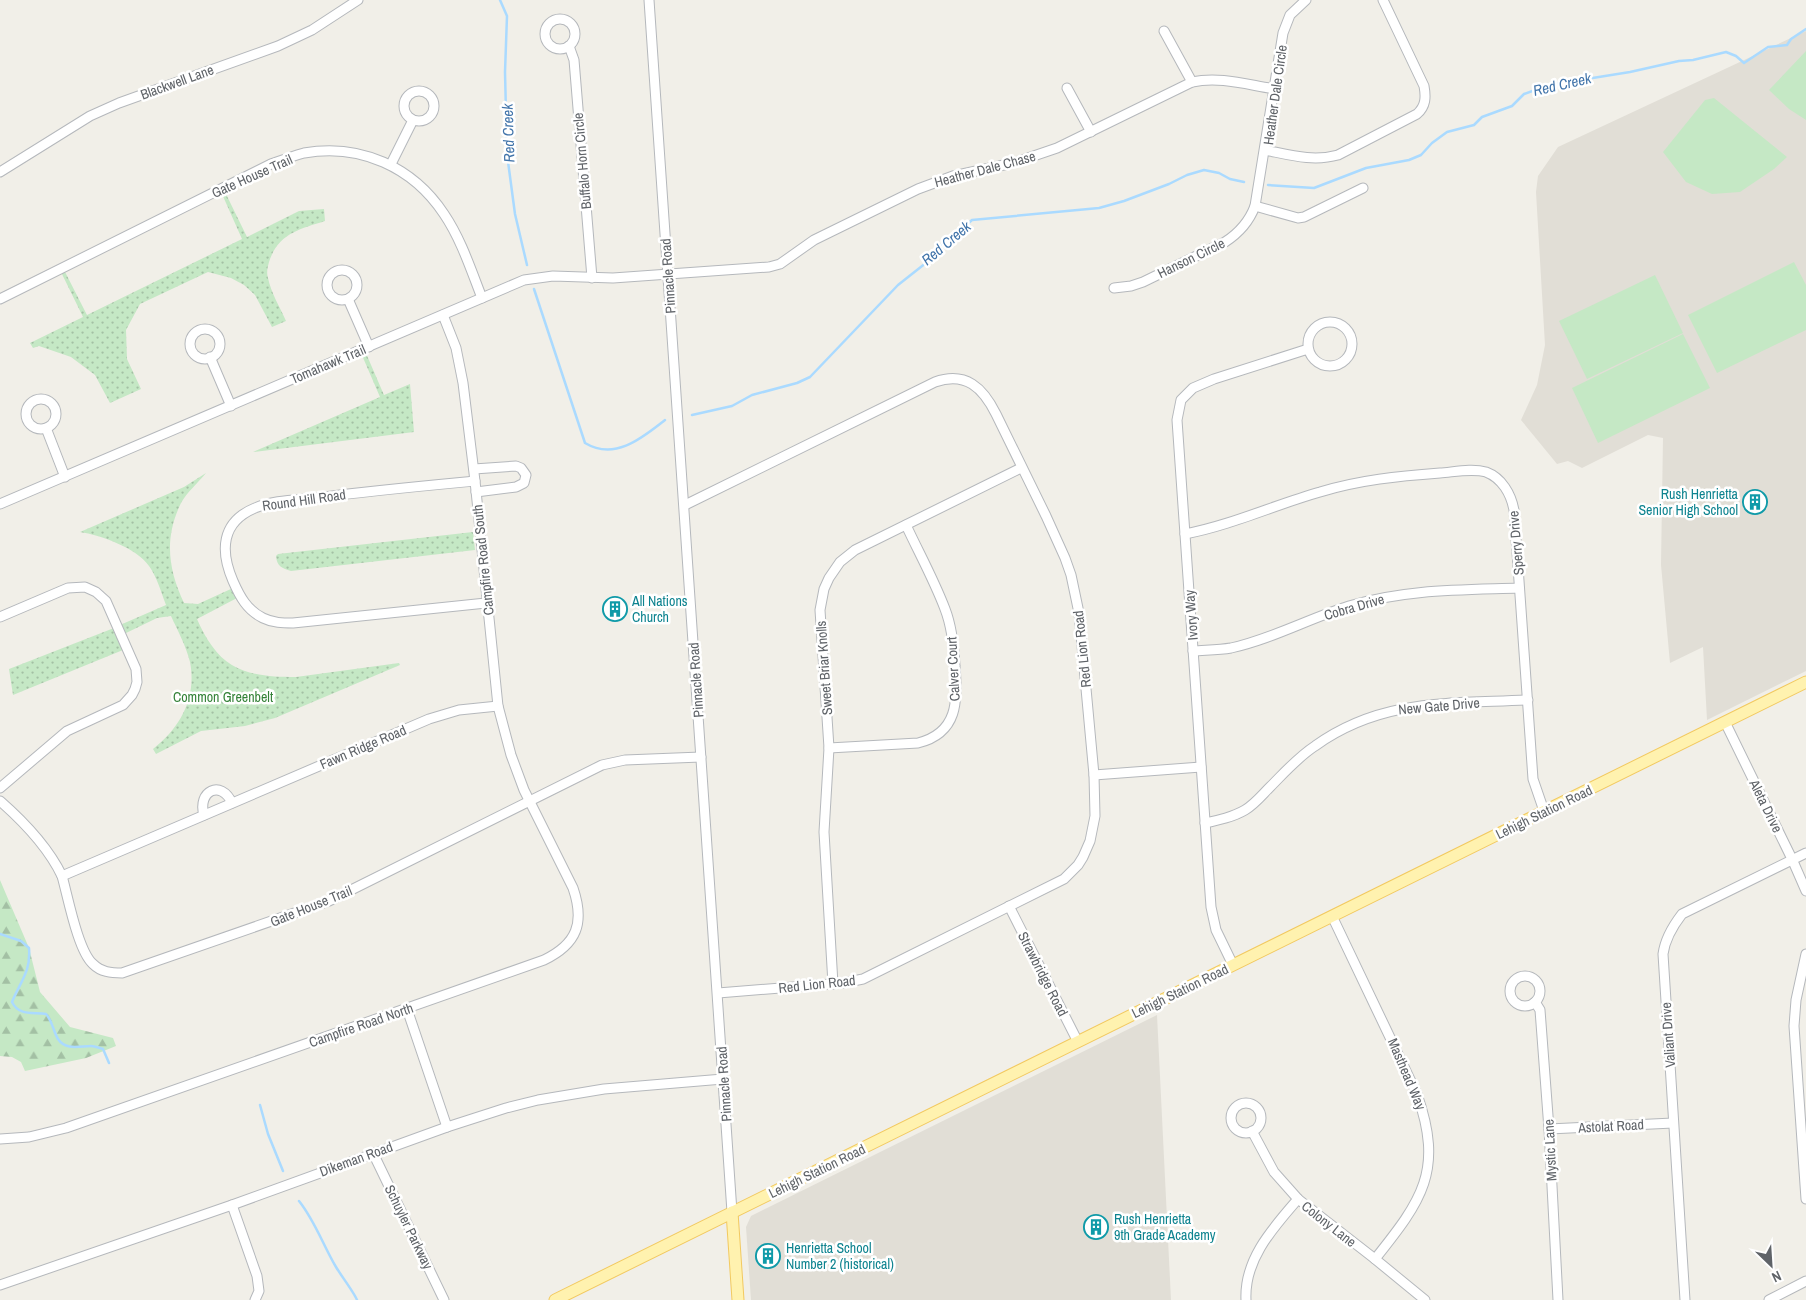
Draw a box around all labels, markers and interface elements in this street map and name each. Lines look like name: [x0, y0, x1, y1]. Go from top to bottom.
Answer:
street label: Heather Dale Circle: [1259, 44, 1291, 146]
street label: Blackwell Lane: [138, 60, 216, 104]
water label: Red Creek: [1531, 67, 1594, 101]
water label: Red Creek: [496, 102, 520, 163]
street label: Buffalo Horn Circle: [569, 112, 595, 210]
street label: Heather Dale Chase: [932, 147, 1038, 191]
street label: Gate House Trail: [209, 150, 295, 202]
water label: Red Creek: [917, 216, 976, 270]
street label: Hanson Circle: [1154, 234, 1228, 282]
street label: Pinnacle Road: [656, 238, 680, 314]
street label: Tomahawk Trail: [287, 340, 369, 388]
street label: Round Hill Road: [261, 485, 347, 515]
place label: Rush Henrietta Senior High School: [1638, 485, 1739, 519]
building icon: Rush Henrietta Senior High School: [1742, 489, 1768, 515]
street label: Campfire Road South: [468, 504, 498, 616]
street label: Sperry Drive: [1504, 510, 1528, 576]
street label: Ivory Way: [1180, 589, 1202, 641]
street label: Cobra Drive: [1322, 590, 1386, 624]
place label: All Nations Church: [631, 592, 688, 626]
building icon: All Nations Church: [602, 596, 628, 622]
street label: Red Lion Road: [1069, 610, 1095, 688]
street label: Sweet Briar Knolls: [812, 620, 836, 716]
street label: Calver Court: [942, 636, 964, 702]
street label: Pinnacle Road: [684, 642, 708, 718]
park label: Common Greenbelt: [173, 688, 273, 706]
street label: New Gate Drive: [1398, 693, 1480, 719]
street label: Fawn Ridge Road: [317, 721, 409, 773]
street label: Aleta Drive: [1745, 776, 1787, 835]
street label: Lehigh Station Road: [1493, 781, 1595, 843]
street label: Gate House Trail: [267, 881, 355, 931]
street label: Strawbridge Road: [1014, 929, 1072, 1019]
street label: Lehigh Station Road: [1129, 960, 1231, 1022]
street label: Red Lion Road: [778, 971, 856, 997]
street label: Campfire Road North: [306, 999, 416, 1051]
street label: Valiant Drive: [1657, 1002, 1679, 1068]
street label: Masthead Way: [1384, 1035, 1430, 1113]
street label: Pinnacle Road: [712, 1046, 736, 1122]
street label: Astolat Road: [1577, 1115, 1644, 1137]
street label: Mystic Lane: [1539, 1119, 1561, 1181]
street label: Dikeman Road: [317, 1137, 395, 1181]
street label: Lehigh Station Road: [766, 1140, 868, 1202]
street label: Schuyler Parkway: [381, 1182, 437, 1272]
street label: Colony Lane: [1298, 1197, 1360, 1251]
place label: Rush Henrietta 9th Grade Academy: [1114, 1210, 1216, 1244]
building icon: Rush Henrietta 9th Grade Academy: [1083, 1214, 1109, 1240]
place label: Henrietta School Number 2 (historical): [786, 1239, 894, 1273]
north arrow: [1746, 1240, 1796, 1290]
building icon: Henrietta School Number 2 (historical): [755, 1243, 781, 1269]
text: N: [1769, 1267, 1784, 1287]

